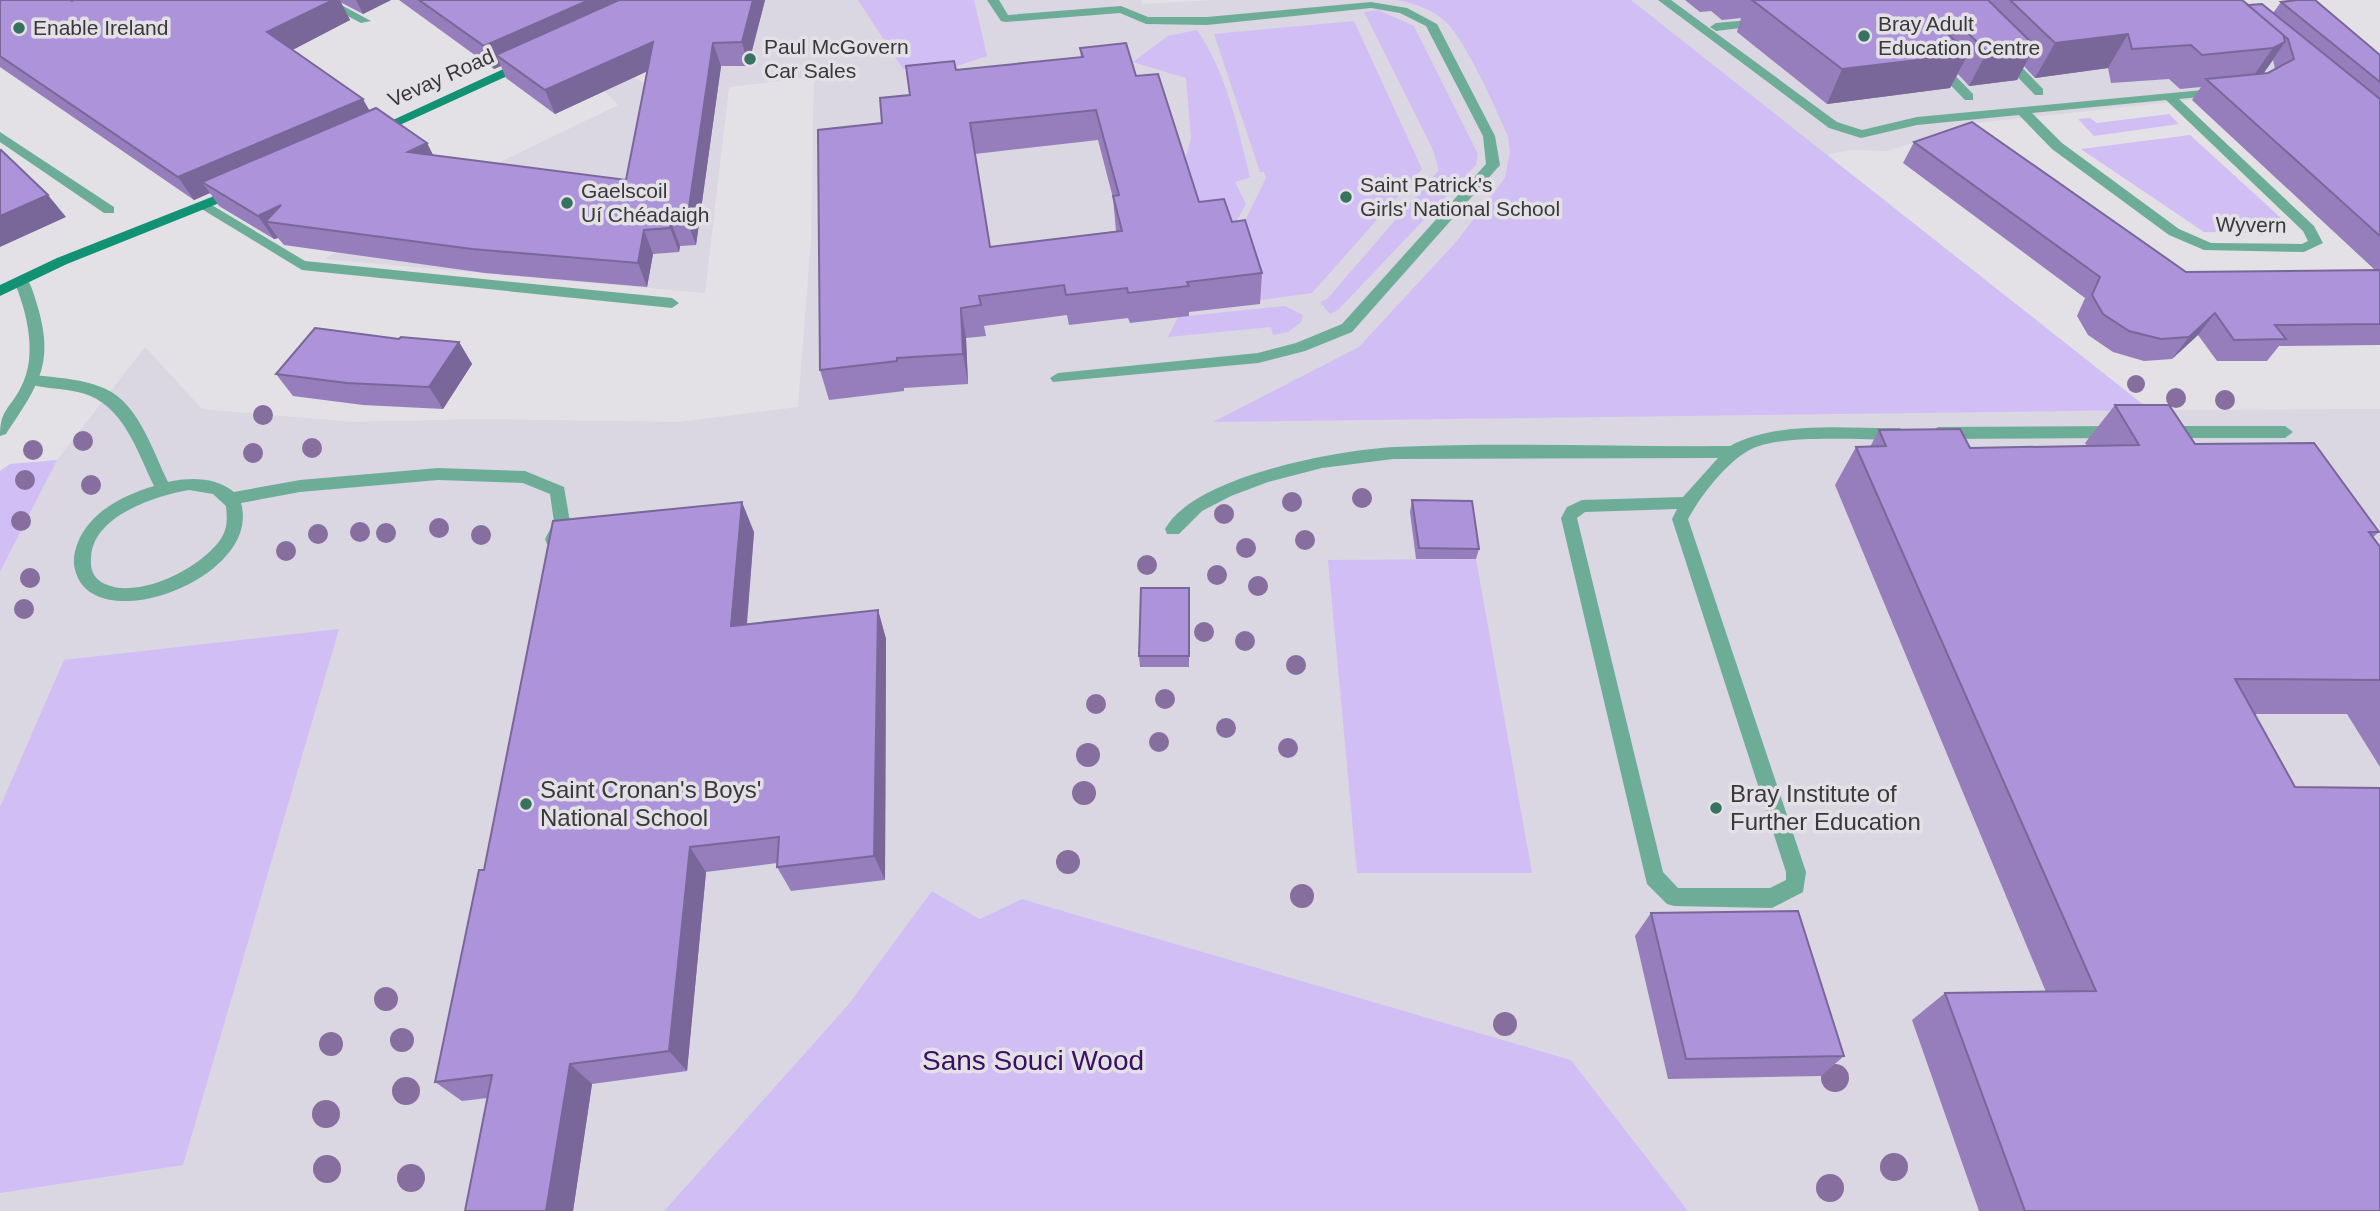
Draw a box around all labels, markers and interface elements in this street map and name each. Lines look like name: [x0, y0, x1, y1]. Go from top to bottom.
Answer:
place label: Bray Adult Education Centre: [1878, 12, 2040, 59]
place label: Enable Ireland: [33, 16, 168, 39]
marker: Enable Ireland: [11, 20, 27, 36]
marker: Bray Adult Education Centre: [1856, 28, 1872, 44]
place label: Paul McGovern Car Sales: [764, 35, 909, 82]
street label: Vevay Road: [384, 44, 497, 111]
marker: Paul McGovern Car Sales: [742, 51, 758, 67]
place label: Saint Patrick's Girls' National School: [1360, 173, 1560, 220]
place label: Gaelscoil Uí Chéadaigh: [581, 179, 709, 226]
marker: Saint Patrick's Girls' National School: [1338, 189, 1354, 205]
marker: Gaelscoil Uí Chéadaigh: [559, 195, 575, 211]
street label: Wyvern: [2215, 212, 2287, 237]
place label: Saint Cronan's Boys' National School: [540, 776, 761, 831]
place label: Bray Institute of Further Education: [1730, 780, 1921, 835]
marker: Saint Cronan's Boys' National School: [518, 796, 534, 812]
marker: Bray Institute of Further Education: [1708, 800, 1724, 816]
park label: Sans Souci Wood: [922, 1045, 1144, 1076]

